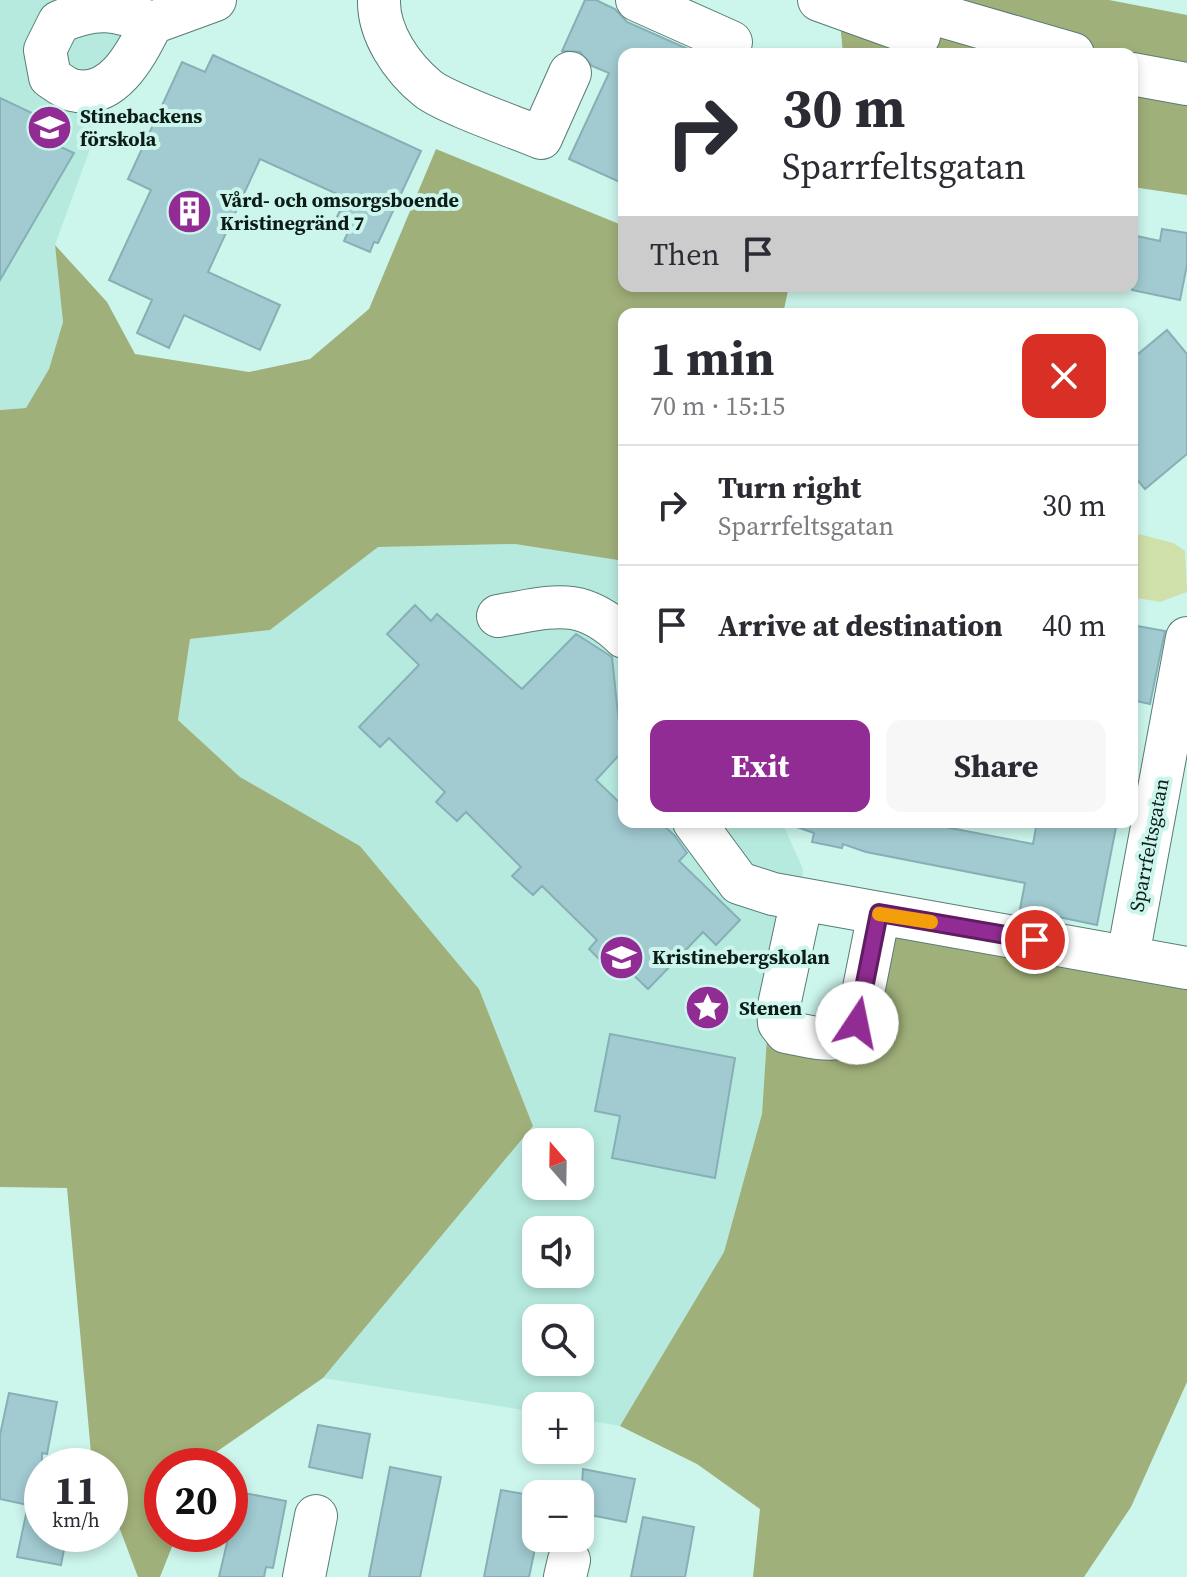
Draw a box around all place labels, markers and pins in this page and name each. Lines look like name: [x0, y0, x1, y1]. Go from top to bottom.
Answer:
place label: Stinebackens förskola: [80, 102, 202, 153]
school or university icon: Stinebackens förskola: [25, 103, 73, 151]
place label: Vård- och omsorgsboende Kristinegränd 7: [220, 186, 459, 237]
building icon: Vård- och omsorgsboende Kristinegränd 7: [165, 187, 213, 235]
pin: [1001, 906, 1069, 974]
school or university icon: Kristinebergskolan: [597, 933, 645, 981]
place label: Kristinebergskolan: [652, 943, 830, 971]
place icon: Stenen: [684, 984, 732, 1032]
place label: Stenen: [739, 994, 802, 1022]

